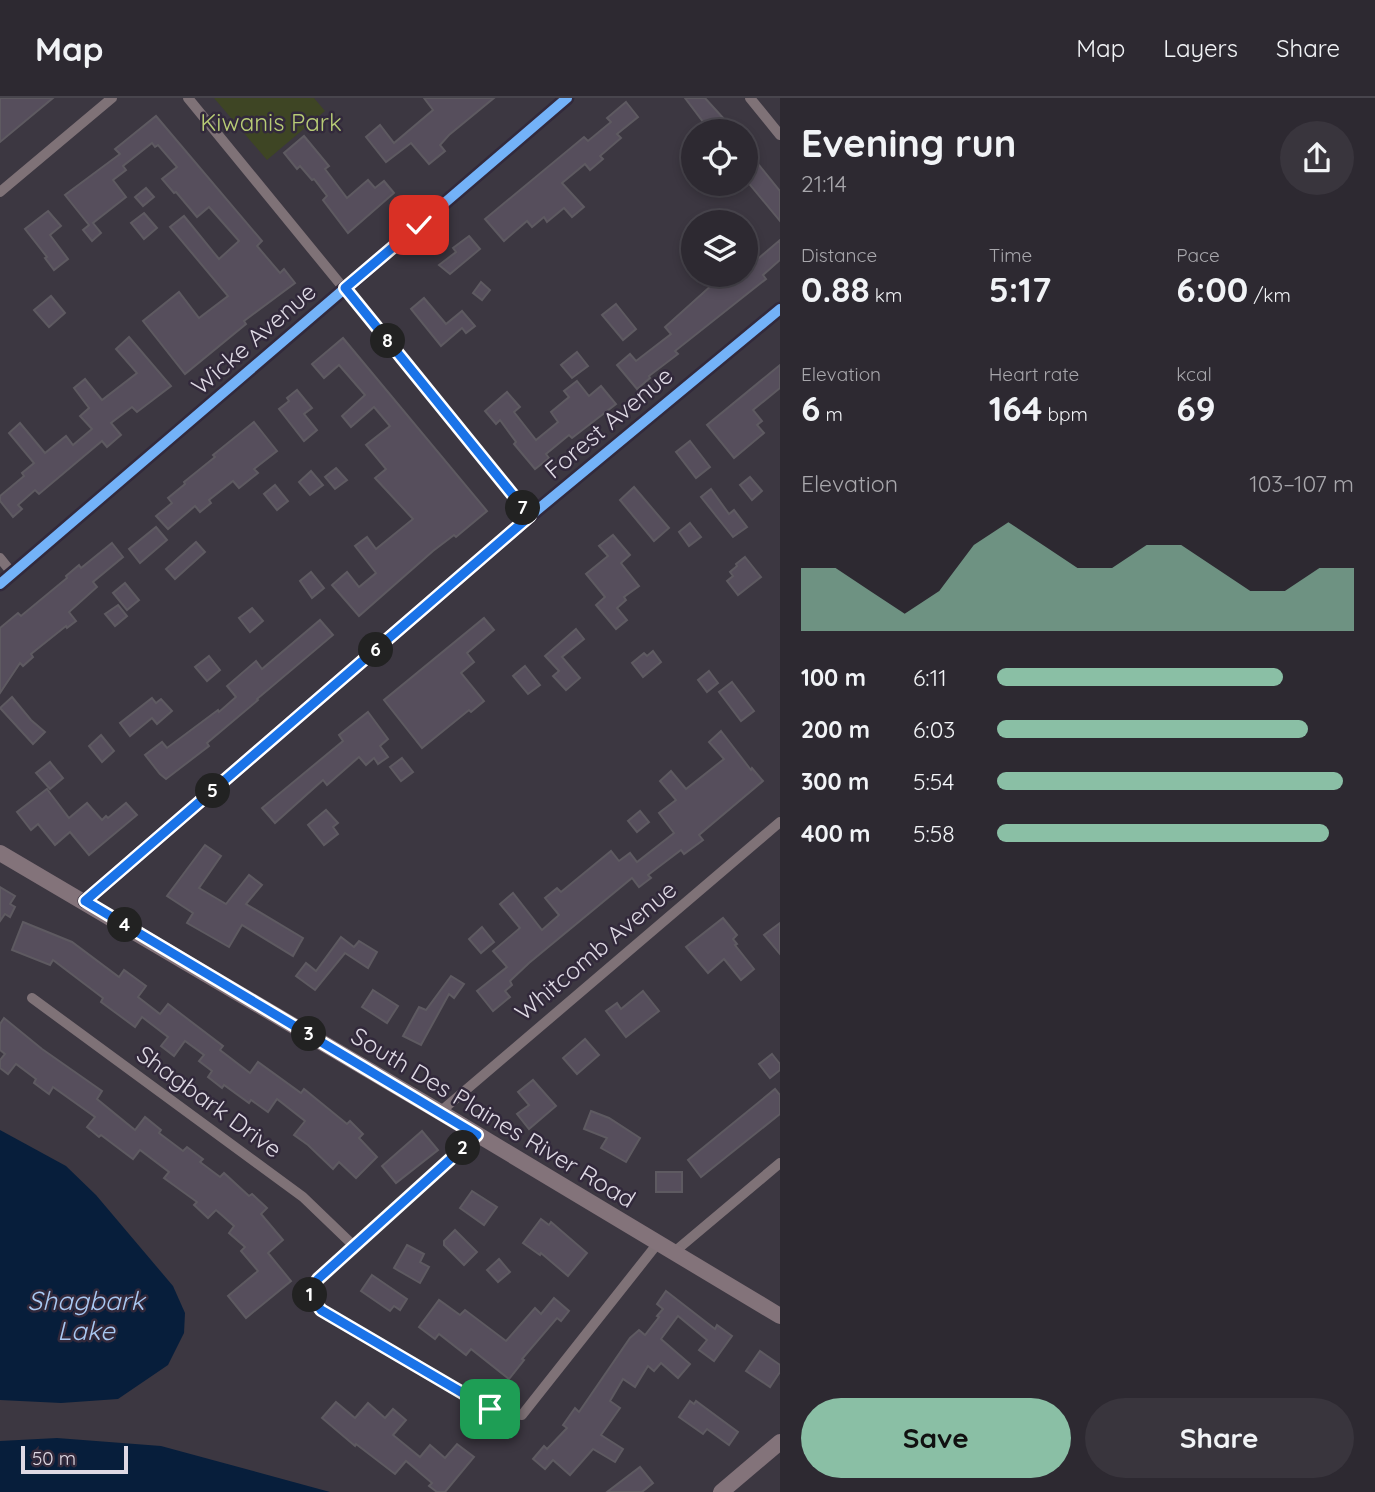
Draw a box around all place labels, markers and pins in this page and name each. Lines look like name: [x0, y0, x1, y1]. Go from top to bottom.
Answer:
pin: [389, 195, 449, 255]
pin: 8: [370, 324, 406, 358]
pin: 7: [505, 490, 540, 526]
pin: 6: [358, 632, 394, 668]
pin: 5: [196, 774, 230, 808]
pin: 4: [108, 908, 142, 942]
pin: 3: [292, 1016, 326, 1052]
pin: 2: [446, 1130, 480, 1166]
pin: 1: [292, 1278, 328, 1312]
pin: [460, 1379, 520, 1439]

